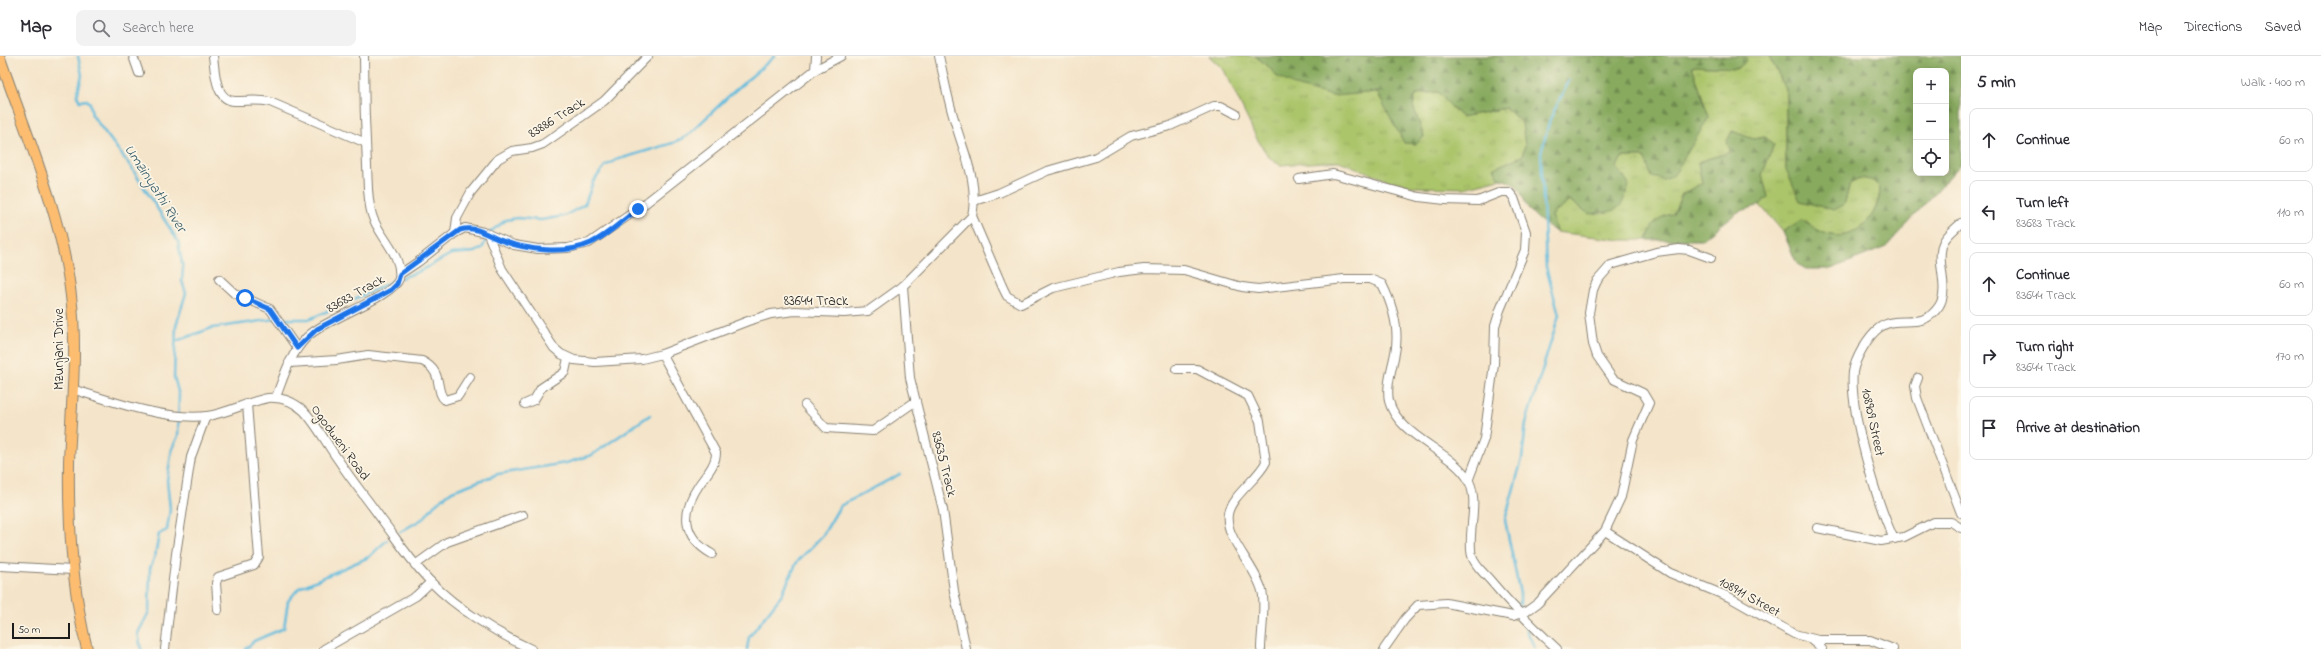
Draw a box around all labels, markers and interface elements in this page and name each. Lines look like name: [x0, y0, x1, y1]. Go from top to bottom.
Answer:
search box: [76, 10, 356, 46]
text: Map: [20, 14, 52, 41]
icon: search: [90, 17, 112, 39]
text: Search here: [122, 17, 194, 39]
text: Map: [2139, 17, 2162, 38]
text: Directions: [2184, 17, 2242, 38]
text: Saved: [2264, 17, 2301, 38]
map controls: [1913, 68, 1949, 176]
button: +: [1913, 68, 1949, 104]
text: 5 min: [1977, 70, 2016, 95]
text: Walk · 400 m: [2241, 73, 2305, 92]
street label: 83886 Track: [524, 92, 590, 144]
button: −: [1913, 104, 1949, 140]
icon: ahead: [1978, 129, 2000, 151]
text: Continue: [2016, 129, 2070, 151]
text: 60 m: [2279, 131, 2304, 150]
water label: Umzinyathi River: [118, 140, 193, 239]
button: locate: [1913, 140, 1949, 176]
text: Turn left: [2016, 192, 2069, 214]
route end: [629, 200, 647, 218]
icon: left: [1978, 201, 2000, 223]
text: 110 m: [2277, 203, 2304, 222]
text: 83683 Track: [2016, 214, 2075, 233]
text: Continue: [2016, 264, 2070, 286]
street label: 83683 Track: [323, 269, 390, 319]
icon: ahead: [1978, 273, 2000, 295]
text: 60 m: [2279, 275, 2304, 294]
text: 83644 Track: [2016, 286, 2076, 305]
route start: [236, 289, 254, 307]
street label: 83644 Track: [784, 291, 849, 312]
street label: Mzunjani Drive: [49, 307, 70, 390]
text: Turn right: [2016, 336, 2074, 358]
icon: right: [1978, 345, 2000, 367]
text: 170 m: [2276, 347, 2304, 366]
text: 83644 Track: [2016, 358, 2076, 377]
street label: 108909 Street: [1855, 386, 1890, 459]
street label: Ogodweni Road: [304, 401, 375, 486]
icon: arrive: [1978, 417, 2000, 439]
text: Arrive at destination: [2016, 417, 2140, 439]
street label: 83635 Track: [925, 429, 962, 500]
street label: 108911 Street: [1715, 572, 1784, 623]
scale bar: [12, 621, 70, 640]
text: 50 m: [18, 622, 40, 638]

